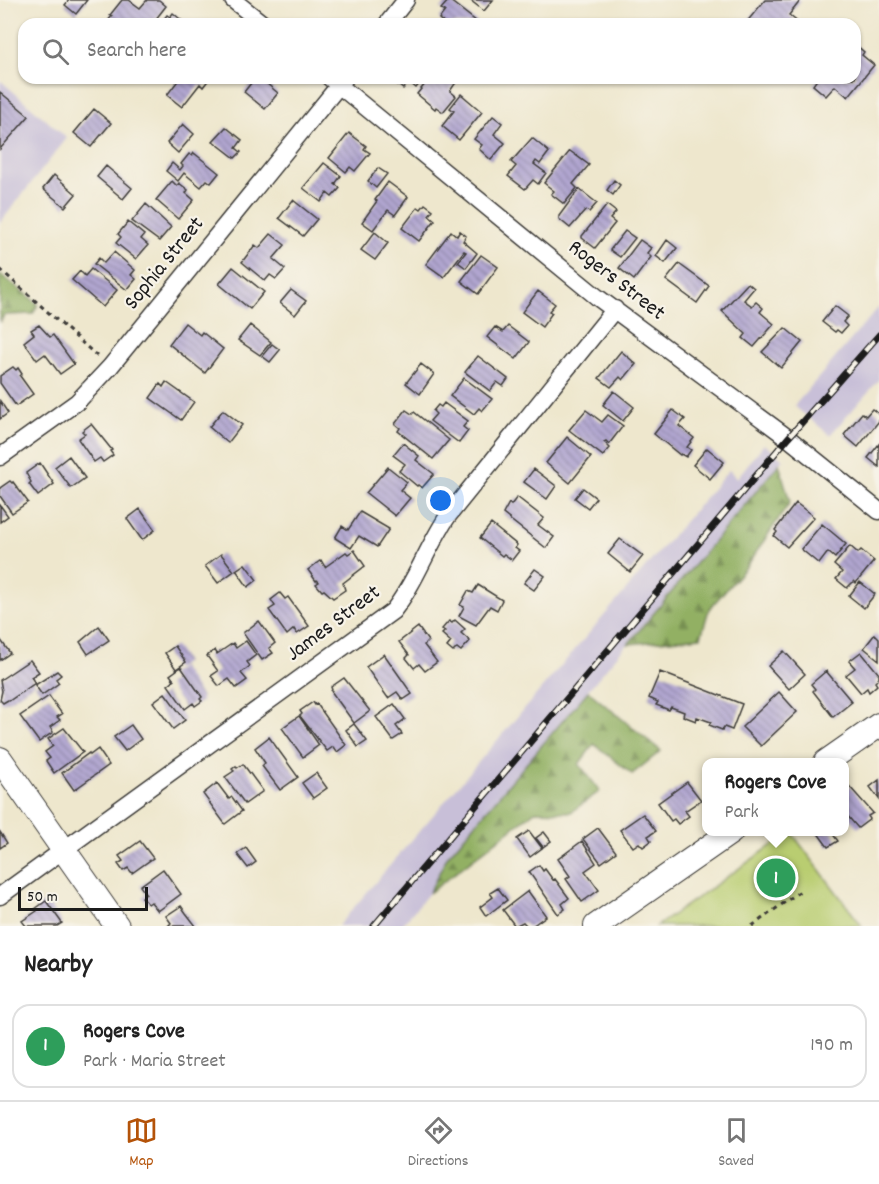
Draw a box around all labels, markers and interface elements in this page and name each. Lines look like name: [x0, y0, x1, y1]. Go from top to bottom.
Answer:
search box: [18, 18, 861, 84]
icon: search: [39, 35, 72, 68]
text: Search here: [87, 36, 186, 67]
street label: Sophia Street: [118, 211, 212, 317]
street label: Rogers Street: [561, 233, 671, 329]
your location: [426, 486, 455, 515]
street label: James Street: [280, 578, 388, 670]
popup: [702, 758, 849, 836]
text: Rogers Cove: [725, 768, 826, 799]
text: Park: [725, 799, 759, 827]
pin: 1: [756, 856, 796, 900]
scale bar: [18, 884, 148, 912]
text: 50 m: [27, 886, 58, 909]
text: Nearby: [24, 947, 92, 984]
text: Rogers Cove: [83, 1017, 185, 1048]
text: 1: [43, 1032, 48, 1060]
text: 190 m: [810, 1032, 853, 1060]
text: Park · Maria Street: [83, 1048, 226, 1076]
tab: Map: [125, 1114, 158, 1173]
tab: Directions: [408, 1114, 468, 1173]
tab: Saved: [718, 1114, 754, 1173]

